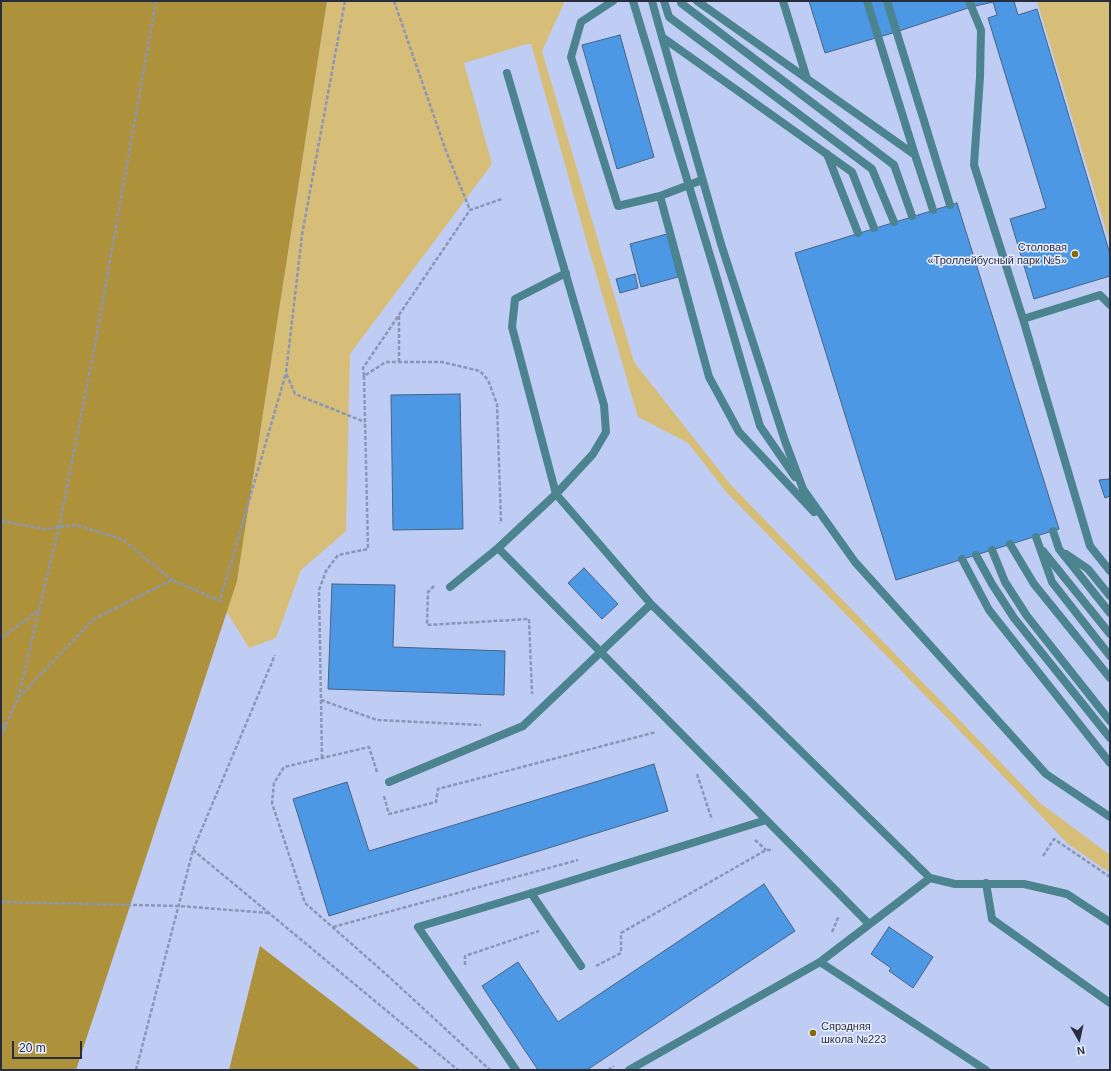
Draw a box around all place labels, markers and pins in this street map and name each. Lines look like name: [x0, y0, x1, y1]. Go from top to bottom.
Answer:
place label: Столовая «Троллейбусный парк №5»: [927, 241, 1067, 267]
marker: Столовая «Троллейбусный парк №5»: [1070, 249, 1080, 259]
place label: Сярэдняя школа №223: [821, 1020, 886, 1046]
marker: Сярэдняя школа №223: [808, 1028, 818, 1038]

